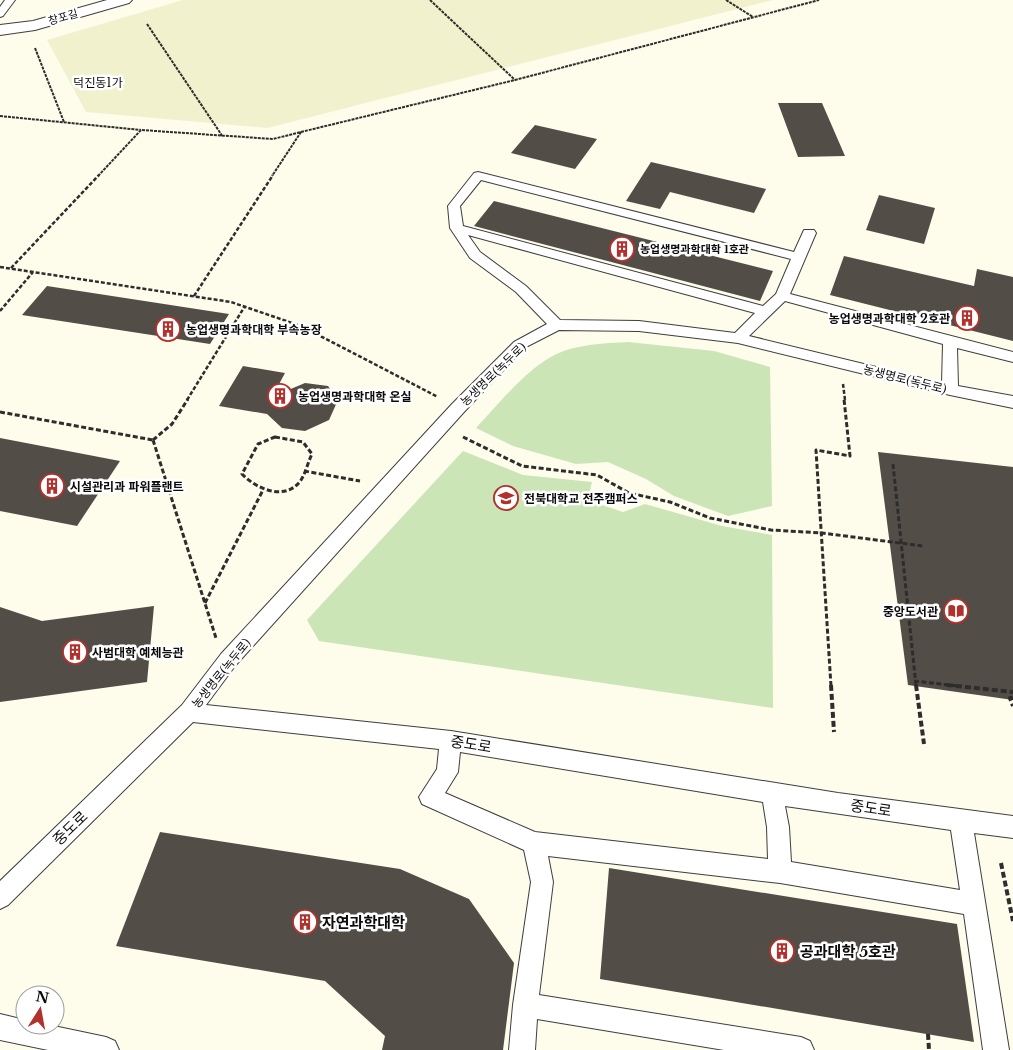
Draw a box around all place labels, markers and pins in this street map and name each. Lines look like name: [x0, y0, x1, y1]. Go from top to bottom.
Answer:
building icon: 농업생명과학대학 1호관: [609, 236, 635, 262]
place label: 농업생명과학대학 1호관: [640, 242, 749, 256]
building icon: 농업생명과학대학 2호관: [954, 305, 980, 331]
place label: 농업생명과학대학 2호관: [829, 311, 950, 326]
building icon: 농업생명과학대학 부속농장: [155, 316, 181, 342]
place label: 농업생명과학대학 부속농장: [186, 322, 322, 337]
building icon: 농업생명과학대학 온실: [267, 383, 293, 409]
place label: 농업생명과학대학 온실: [298, 389, 412, 404]
building icon: 시설관리과 파워플랜트: [39, 473, 65, 499]
place label: 시설관리과 파워플랜트: [70, 479, 184, 494]
school or university icon: 전북대학교 전주캠퍼스: [493, 485, 519, 511]
place label: 전북대학교 전주캠퍼스: [524, 491, 638, 506]
library icon: 중앙도서관: [943, 598, 969, 624]
place label: 중앙도서관: [883, 604, 938, 619]
building icon: 사범대학 예체능관: [62, 639, 88, 665]
place label: 사범대학 예체능관: [92, 645, 184, 660]
building icon: 자연과학대학: [292, 909, 318, 935]
place label: 자연과학대학: [322, 913, 405, 932]
building icon: 공과대학 5호관: [769, 938, 795, 964]
place label: 공과대학 5호관: [800, 942, 896, 961]

